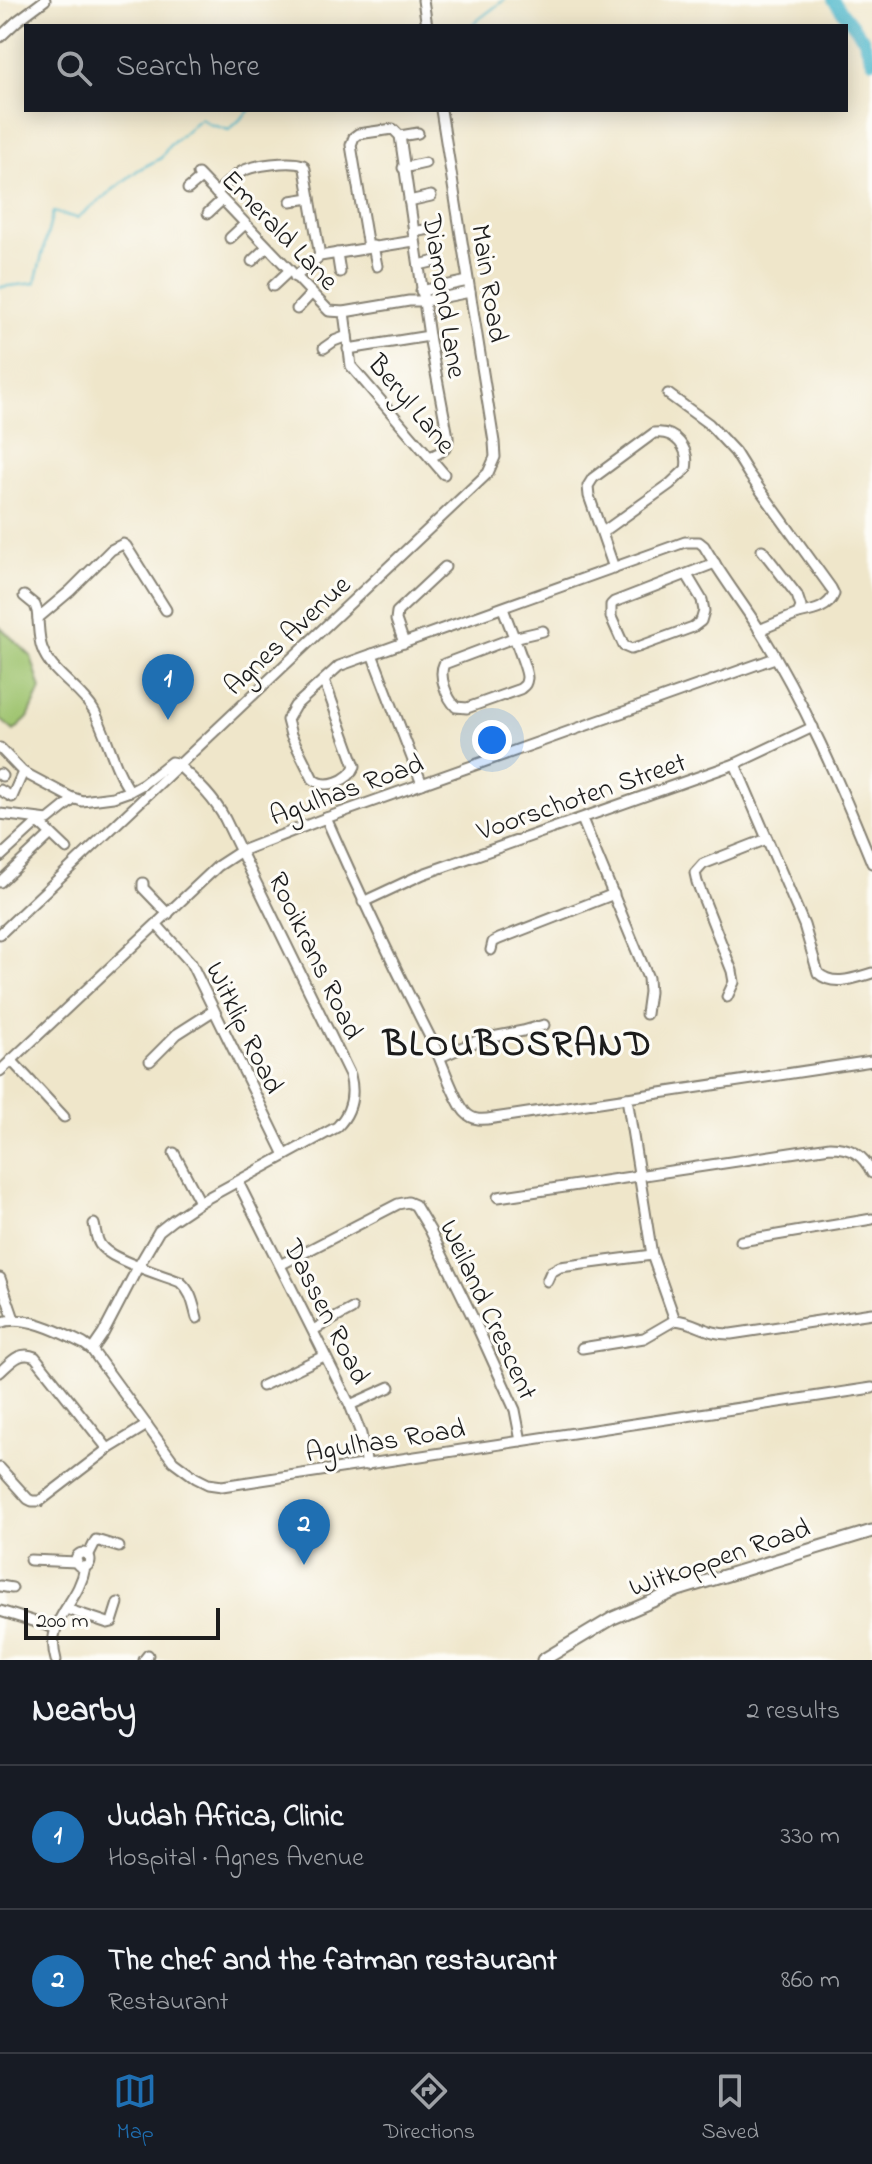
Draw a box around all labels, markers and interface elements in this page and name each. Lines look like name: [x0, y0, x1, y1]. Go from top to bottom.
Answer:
search box: [24, 24, 848, 112]
icon: search: [52, 46, 96, 90]
text: Search here: [116, 46, 260, 90]
street label: Emerald Lane: [210, 162, 347, 301]
street label: Diamond Lane: [409, 211, 476, 382]
street label: Main Road: [458, 222, 517, 346]
street label: Beryl Lane: [356, 346, 465, 464]
street label: Agnes Avenue: [215, 566, 362, 707]
pin: 1: [142, 654, 194, 720]
your location: [472, 720, 512, 760]
street label: Voorschoten Street: [471, 743, 692, 854]
street label: Agulhas Road: [265, 744, 430, 838]
street label: Rooikrans Road: [256, 866, 372, 1047]
street label: Witklip Road: [193, 955, 293, 1102]
district label: BLOUBOSRAND: [381, 1020, 653, 1073]
street label: Weiland Crescent: [427, 1214, 547, 1407]
street label: Dassen Road: [270, 1232, 379, 1393]
street label: Agulhas Road: [303, 1410, 469, 1475]
pin: 2: [278, 1499, 330, 1565]
street label: Witkoppen Road: [624, 1509, 816, 1609]
scale bar: [24, 1604, 220, 1640]
text: 200 m: [36, 1606, 89, 1638]
text: Nearby: [32, 1687, 136, 1737]
text: 2 results: [747, 1693, 840, 1731]
text: Judah Africa, Clinic: [108, 1796, 343, 1840]
text: 1: [54, 1818, 62, 1856]
text: 330 m: [781, 1818, 840, 1856]
text: Hospital · Agnes Avenue: [108, 1840, 364, 1878]
text: The chef and the fatman restaurant: [108, 1940, 557, 1984]
text: 2: [52, 1962, 64, 2000]
text: 860 m: [781, 1962, 840, 2000]
text: Restaurant: [108, 1984, 228, 2022]
tab: Map: [113, 2069, 157, 2149]
tab: Directions: [384, 2069, 475, 2149]
tab: Saved: [701, 2069, 759, 2149]

